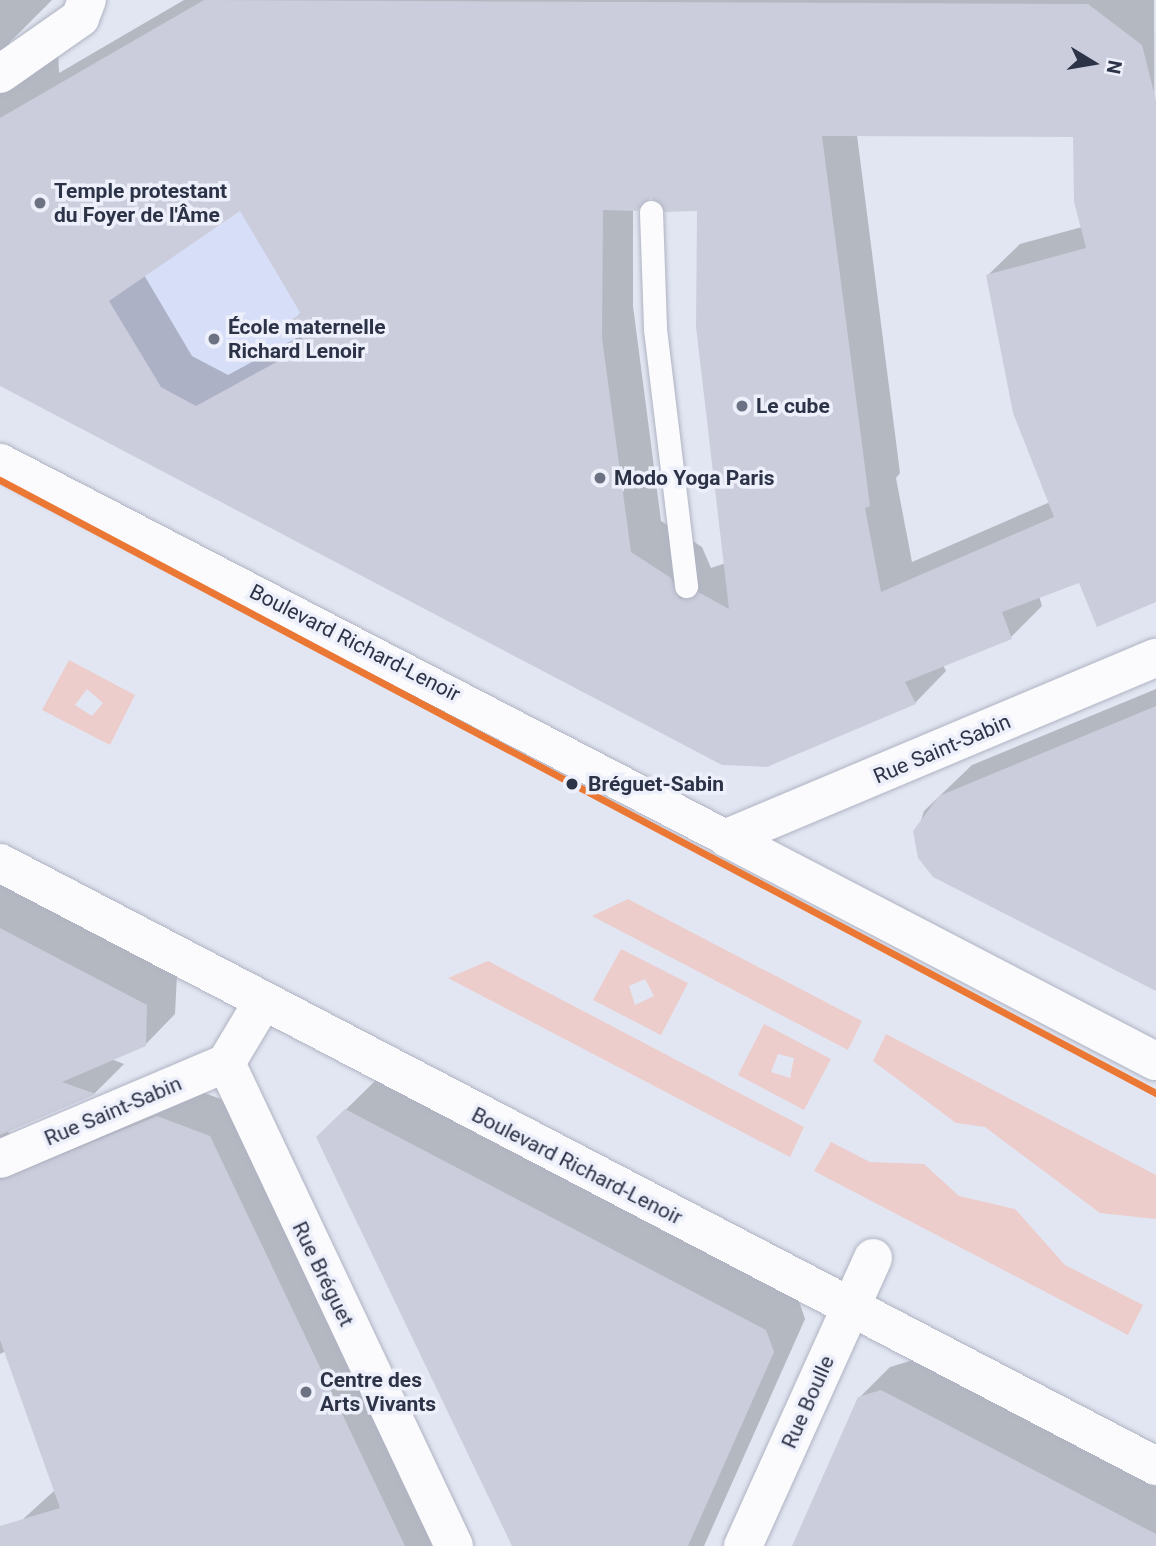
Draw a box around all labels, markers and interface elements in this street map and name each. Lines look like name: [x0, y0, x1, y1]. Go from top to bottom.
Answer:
north arrow: [1058, 28, 1128, 98]
text: N: [1102, 58, 1127, 76]
place label: Temple protestant du Foyer de l'Âme: [54, 178, 227, 228]
marker: Temple protestant du Foyer de l'Âme: [32, 195, 48, 211]
place label: École maternelle Richard Lenoir: [228, 314, 386, 364]
marker: École maternelle Richard Lenoir: [206, 331, 222, 347]
place label: Le cube: [756, 393, 830, 419]
marker: Le cube: [734, 398, 750, 414]
place label: Modo Yoga Paris: [614, 465, 774, 491]
marker: Modo Yoga Paris: [592, 470, 608, 486]
street label: Boulevard Richard-Lenoir: [245, 579, 465, 707]
street label: Rue Saint-Sabin: [870, 709, 1014, 789]
place label: Bréguet-Sabin: [588, 771, 724, 797]
marker: Bréguet-Sabin: [562, 774, 582, 794]
street label: Rue Saint-Sabin: [41, 1071, 185, 1151]
street label: Boulevard Richard-Lenoir: [467, 1102, 687, 1230]
street label: Rue Bréguet: [287, 1218, 359, 1330]
street label: Rue Boulle: [776, 1352, 840, 1452]
place label: Centre des Arts Vivants: [320, 1367, 436, 1417]
marker: Centre des Arts Vivants: [298, 1384, 314, 1400]

